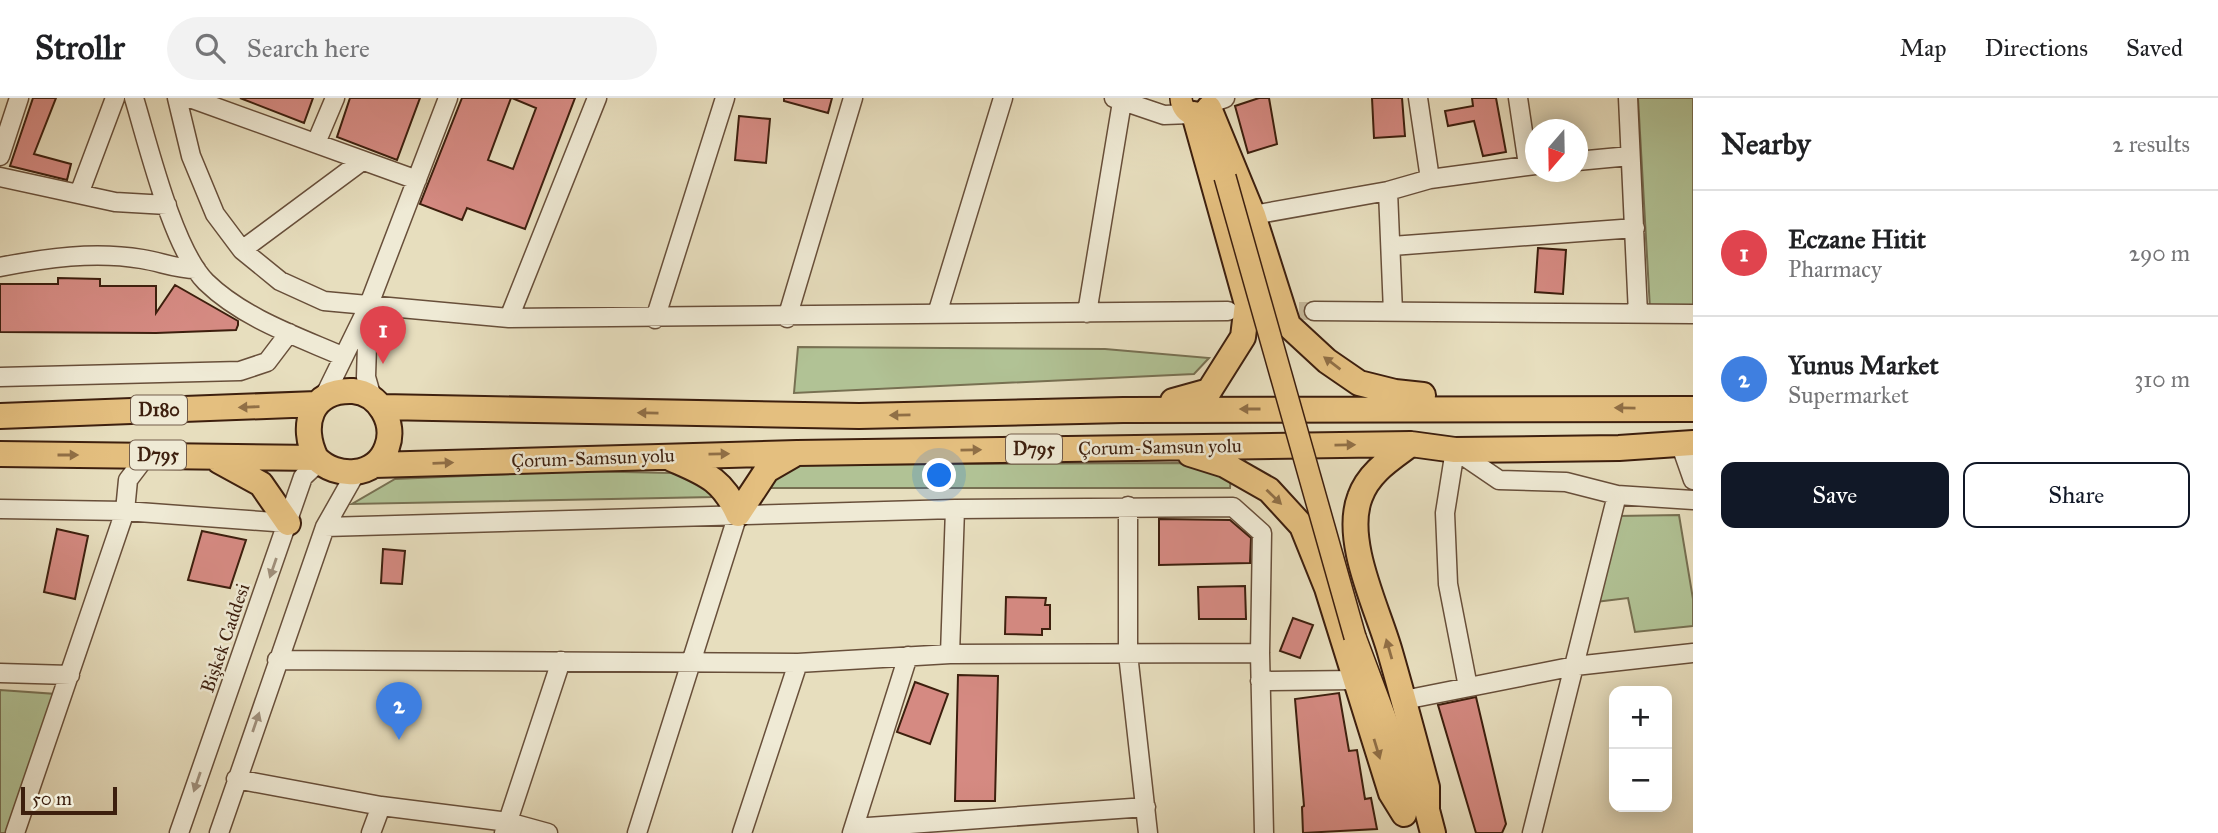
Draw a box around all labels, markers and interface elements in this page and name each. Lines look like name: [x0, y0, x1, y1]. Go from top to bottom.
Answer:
search box: [167, 17, 657, 80]
text: Strollr: [35, 28, 125, 68]
icon: search: [191, 29, 229, 67]
text: Search here: [247, 32, 370, 64]
text: Map: [1900, 33, 1947, 63]
text: Directions: [1985, 33, 2088, 63]
text: Saved: [2126, 33, 2183, 63]
north arrow: [1525, 119, 1588, 182]
text: Nearby: [1721, 126, 1811, 162]
text: 2 results: [2112, 130, 2190, 158]
text: Eczane Hitit: [1788, 223, 1926, 255]
text: 1: [1739, 239, 1749, 267]
text: 290 m: [2129, 239, 2190, 267]
text: Pharmacy: [1788, 255, 1882, 283]
pin: 1: [360, 306, 406, 364]
text: Yunus Market: [1788, 349, 1939, 381]
one-way arrow: [1323, 357, 1341, 371]
text: 2: [1738, 365, 1750, 393]
text: 310 m: [2134, 365, 2190, 393]
text: Supermarket: [1788, 381, 1909, 409]
road number: D180: [131, 396, 187, 424]
one-way arrow: [238, 401, 260, 412]
one-way arrow: [1614, 402, 1636, 414]
one-way arrow: [1239, 403, 1261, 415]
one-way arrow: [637, 407, 659, 419]
one-way arrow: [889, 409, 911, 421]
street label: Çorum-Samsun yolu: [1078, 434, 1242, 460]
road number: D795: [1006, 435, 1062, 464]
one-way arrow: [1335, 439, 1357, 451]
road number: D795: [130, 440, 186, 470]
street label: Çorum-Samsun yolu: [511, 444, 675, 472]
one-way arrow: [960, 444, 982, 456]
one-way arrow: [57, 449, 79, 461]
one-way arrow: [708, 449, 730, 460]
one-way arrow: [432, 457, 454, 468]
your location: [922, 458, 956, 492]
button: Save: [1721, 462, 1949, 528]
button: Share: [1963, 462, 2190, 528]
one-way arrow: [1266, 488, 1283, 505]
one-way arrow: [267, 557, 278, 578]
street label: Bişkek Caddesi: [196, 580, 254, 696]
one-way arrow: [1384, 638, 1394, 659]
pin: 2: [376, 682, 422, 740]
map controls: [1609, 686, 1672, 812]
button: +: [1609, 686, 1672, 749]
one-way arrow: [251, 711, 262, 732]
one-way arrow: [1373, 739, 1383, 760]
button: −: [1609, 749, 1672, 812]
one-way arrow: [191, 772, 202, 793]
scale bar: [21, 784, 117, 816]
text: 50 m: [32, 787, 72, 810]

